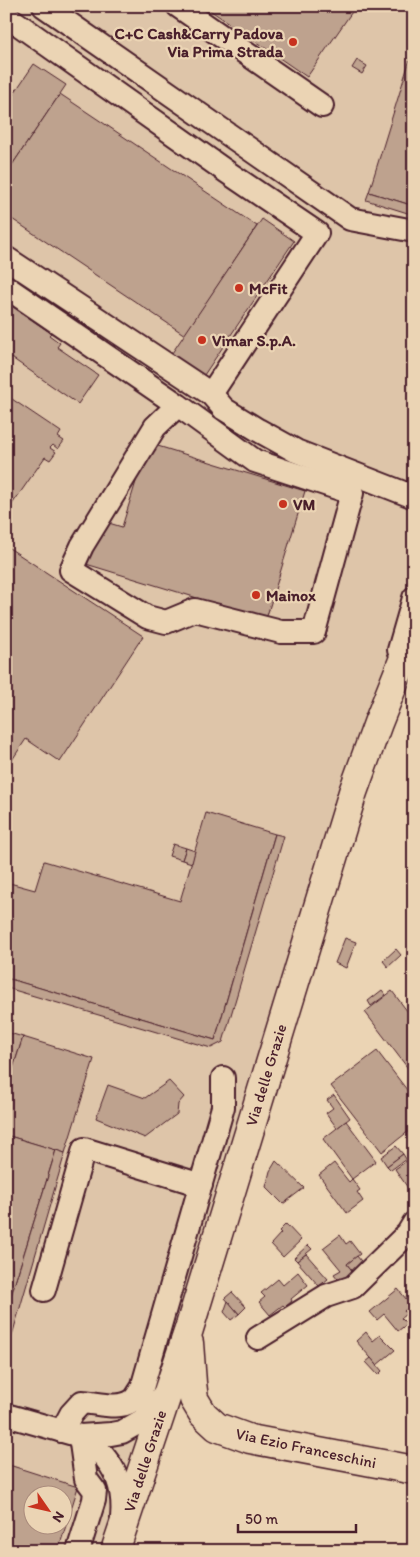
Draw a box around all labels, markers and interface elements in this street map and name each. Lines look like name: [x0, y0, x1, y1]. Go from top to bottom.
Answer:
place label: C+C Cash&Carry Padova Via Prima Strada: [114, 24, 284, 61]
marker: C+C Cash&Carry Padova Via Prima Strada: [287, 36, 299, 48]
place label: McFit: [249, 279, 287, 298]
marker: McFit: [233, 282, 245, 294]
place label: Vimar S.p.A.: [212, 331, 296, 351]
marker: Vimar S.p.A.: [196, 334, 208, 346]
place label: VM: [293, 495, 315, 514]
marker: VM: [277, 498, 289, 510]
place label: Mainox: [266, 586, 316, 605]
marker: Mainox: [250, 589, 262, 601]
street label: Via delle Grazie: [241, 1022, 291, 1128]
street label: Via delle Grazie: [120, 1408, 170, 1514]
street label: Via Ezio Franceschini: [234, 1424, 378, 1472]
north arrow: [22, 1484, 72, 1534]
scale bar: [238, 1502, 355, 1534]
text: N: [49, 1508, 68, 1526]
text: 50 m: [245, 1510, 278, 1528]

